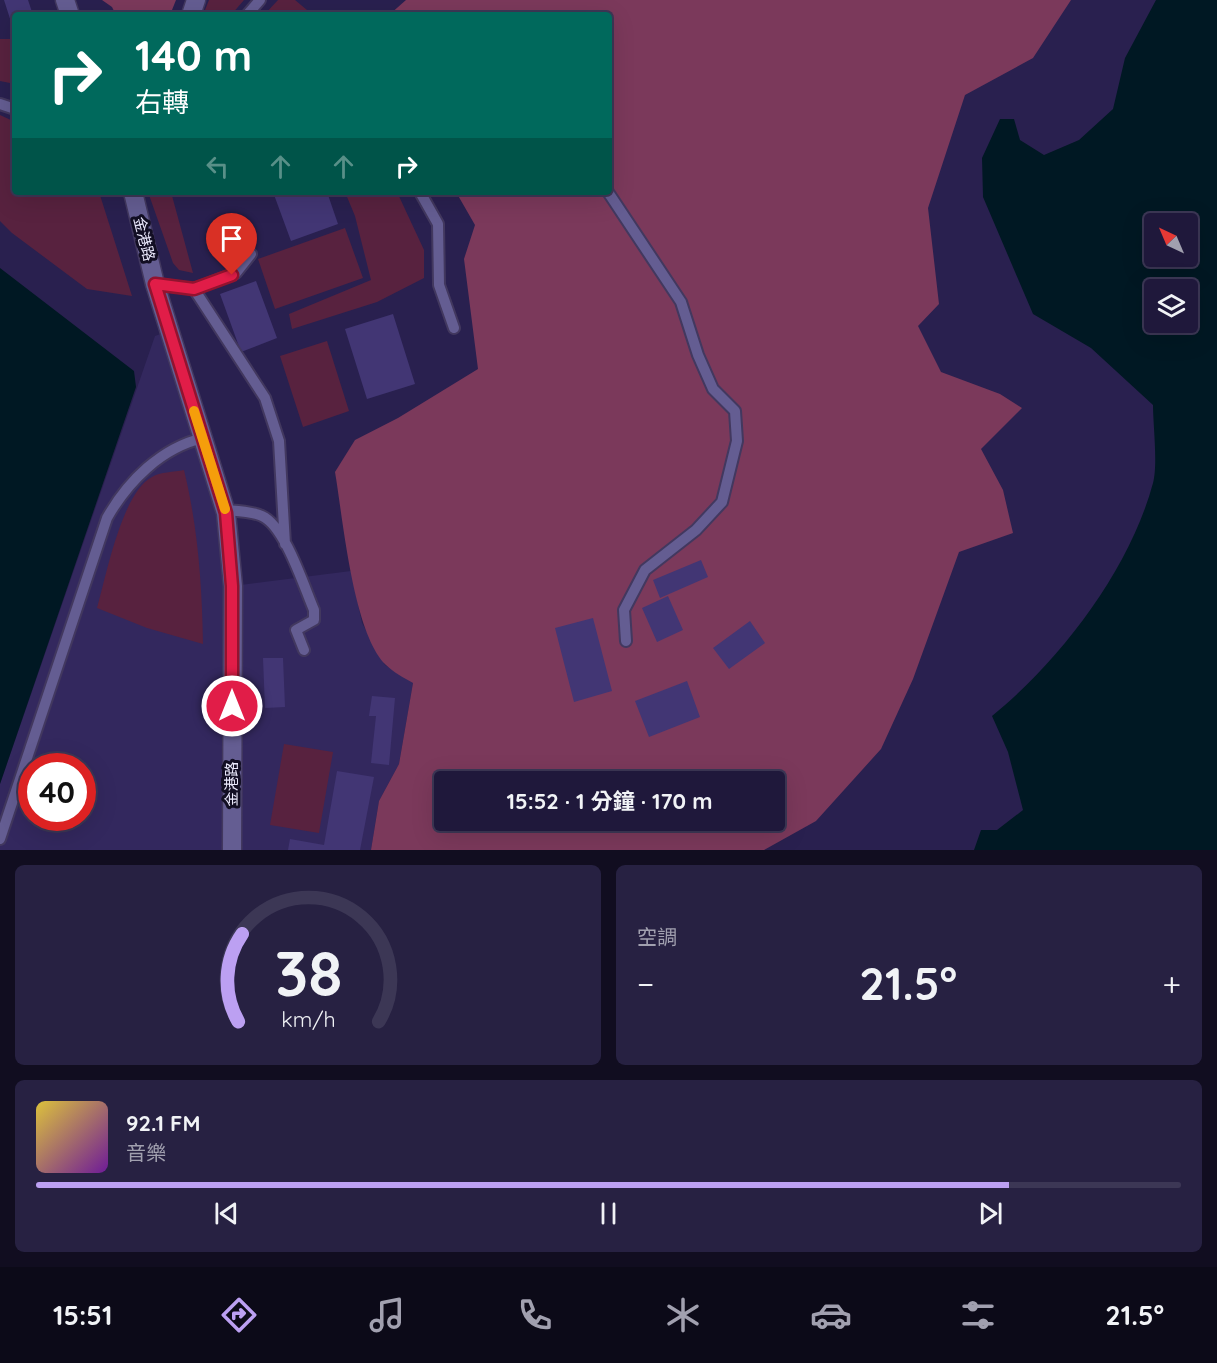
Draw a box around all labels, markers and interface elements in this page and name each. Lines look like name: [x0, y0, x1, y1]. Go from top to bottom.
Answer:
text: 140 m: [135, 29, 252, 82]
icon: right: [36, 36, 114, 114]
text: 右轉: [135, 85, 189, 119]
icon: left: [201, 150, 234, 183]
icon: ahead: [264, 150, 297, 183]
icon: ahead: [327, 150, 360, 183]
icon: right: [390, 150, 423, 183]
pin: [206, 213, 257, 275]
north arrow: [1144, 213, 1198, 267]
map controls: [1144, 213, 1198, 333]
street label: 金港路: [130, 215, 159, 263]
icon: arrive: [215, 222, 248, 255]
button: layers: [1144, 279, 1198, 333]
position arrow: [200, 674, 264, 738]
speed limit sign: 40: [18, 753, 96, 831]
street label: 金港路: [222, 761, 241, 807]
text: 15:52 · 1 分鐘 · 170 m: [506, 787, 713, 815]
text: 空調: [637, 924, 677, 949]
text: 38: [274, 934, 342, 1012]
text: 21.5°: [859, 955, 957, 1011]
text: −: [637, 963, 654, 1004]
text: +: [1162, 963, 1181, 1004]
text: km/h: [281, 1006, 335, 1032]
text: 92.1 FM: [126, 1109, 201, 1137]
text: 音樂: [126, 1140, 166, 1165]
icon: previous: [210, 1197, 243, 1230]
icon: pause: [592, 1197, 625, 1230]
icon: next: [974, 1197, 1007, 1230]
icon: directions: [218, 1294, 260, 1336]
icon: music: [366, 1294, 408, 1336]
icon: phone: [514, 1294, 556, 1336]
icon: climate: [662, 1294, 704, 1336]
icon: car: [810, 1294, 852, 1336]
icon: filters: [957, 1294, 999, 1336]
text: 15:51: [53, 1298, 112, 1332]
text: 21.5°: [1105, 1298, 1164, 1332]

